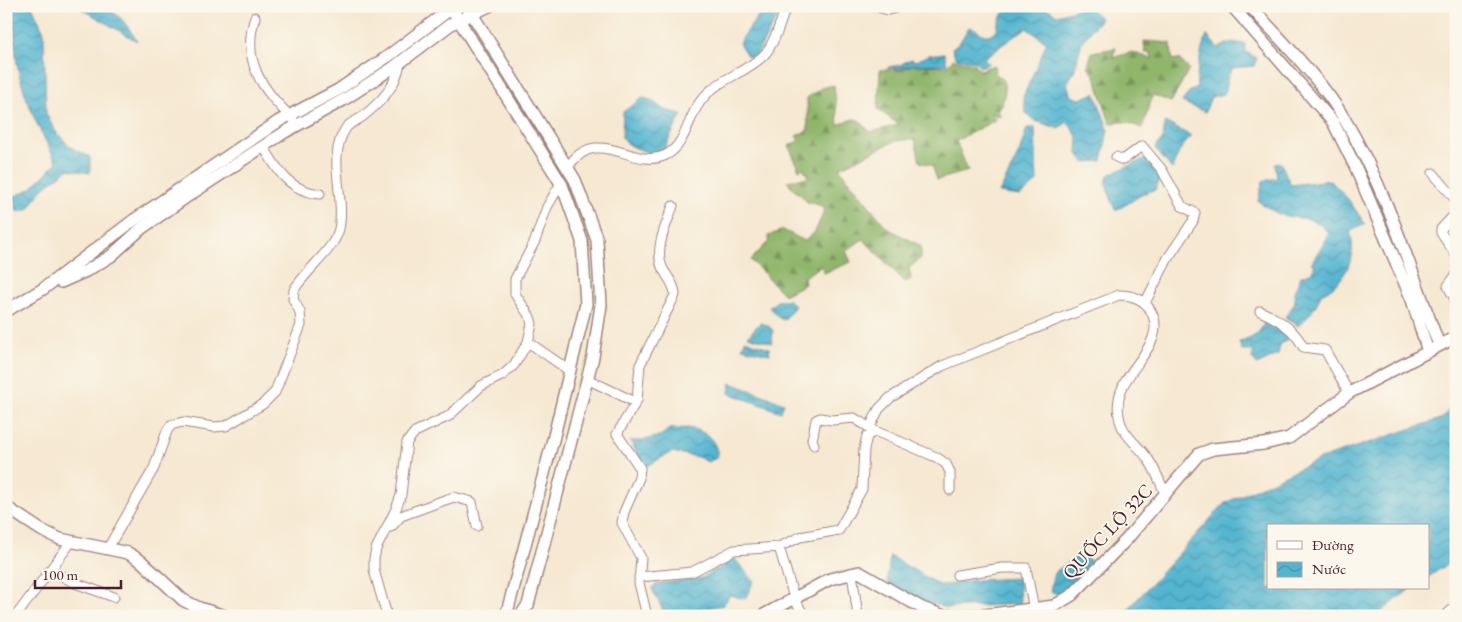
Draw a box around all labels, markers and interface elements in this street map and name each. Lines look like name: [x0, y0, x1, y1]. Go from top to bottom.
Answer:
street label: QUỐC LỘ 32C: [1057, 478, 1158, 584]
legend: [1267, 524, 1430, 590]
text: Đường: [1312, 535, 1354, 554]
scale bar: [35, 557, 121, 589]
text: Nước: [1312, 559, 1346, 578]
text: 100 m: [42, 565, 79, 584]

